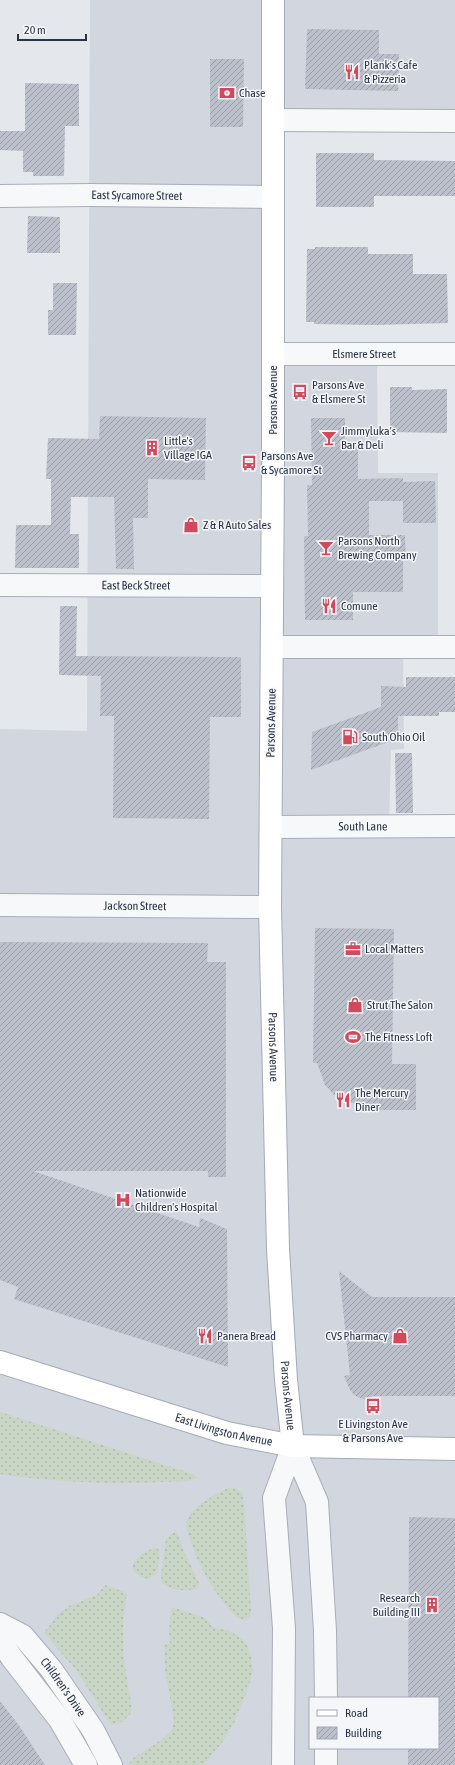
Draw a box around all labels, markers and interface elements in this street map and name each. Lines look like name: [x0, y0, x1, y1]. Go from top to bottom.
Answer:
scale bar: [18, 16, 86, 42]
text: 20 m: [24, 23, 46, 37]
place label: Plank's Cafe & Pizzeria: [364, 58, 417, 86]
restaurant icon: Plank's Cafe & Pizzeria: [343, 63, 361, 81]
bank icon: Chase: [218, 84, 236, 102]
place label: Chase: [239, 86, 265, 100]
street label: East Sycamore Street: [91, 188, 183, 203]
street label: Elsmere Street: [332, 347, 396, 361]
street label: Parsons Avenue: [266, 365, 280, 435]
place label: Parsons Ave & Elsmere St: [312, 378, 366, 406]
bus stop icon: Parsons Ave & Elsmere St: [291, 383, 309, 401]
place label: Jimmyluka's Bar & Deli: [341, 424, 396, 452]
bar icon: Jimmyluka's Bar & Deli: [320, 429, 338, 447]
place label: Little's Village IGA: [164, 434, 212, 462]
building icon: Little's Village IGA: [143, 439, 161, 457]
place label: Parsons Ave & Sycamore St: [261, 449, 323, 477]
bus stop icon: Parsons Ave & Sycamore St: [240, 454, 258, 472]
shop icon: Z & R Auto Sales: [182, 516, 200, 534]
place label: Z & R Auto Sales: [203, 518, 271, 532]
place label: Parsons North Brewing Company: [338, 534, 417, 562]
bar icon: Parsons North Brewing Company: [317, 539, 335, 557]
street label: East Beck Street: [101, 578, 171, 593]
restaurant icon: Comune: [320, 597, 338, 615]
place label: Comune: [341, 599, 378, 613]
street label: Parsons Avenue: [263, 688, 279, 758]
fuel station icon: South Ohio Oil: [341, 728, 359, 746]
place label: South Ohio Oil: [362, 730, 426, 744]
street label: South Lane: [338, 819, 388, 834]
street label: Jackson Street: [103, 899, 167, 913]
office icon: Local Matters: [344, 940, 362, 958]
place label: Local Matters: [365, 942, 424, 956]
shop icon: Strut The Salon: [346, 996, 364, 1014]
place label: Strut The Salon: [367, 998, 433, 1012]
street label: Parsons Avenue: [265, 1012, 281, 1082]
sports icon: The Fitness Loft: [344, 1028, 362, 1046]
place label: The Fitness Loft: [365, 1030, 433, 1044]
place label: The Mercury Diner: [355, 1086, 409, 1114]
restaurant icon: The Mercury Diner: [334, 1091, 352, 1109]
place label: Nationwide Children's Hospital: [135, 1186, 218, 1214]
hospital icon: Nationwide Children's Hospital: [114, 1191, 132, 1209]
restaurant icon: Panera Bread: [196, 1327, 214, 1345]
shop icon: CVS Pharmacy: [391, 1327, 409, 1345]
place label: Panera Bread: [217, 1329, 276, 1343]
place label: CVS Pharmacy: [326, 1329, 388, 1343]
street label: Parsons Avenue: [278, 1360, 298, 1431]
bus stop icon: E Livingston Ave & Parsons Ave: [364, 1397, 382, 1415]
street label: East Livingston Avenue: [173, 1410, 274, 1449]
place label: E Livingston Ave & Parsons Ave: [338, 1417, 408, 1445]
place label: Research Building III: [372, 1591, 420, 1619]
building icon: Research Building III: [423, 1596, 441, 1614]
street label: Children's Drive: [38, 1655, 89, 1719]
legend: [309, 1697, 439, 1749]
text: Road: [345, 1706, 368, 1720]
text: Building: [345, 1726, 383, 1740]

